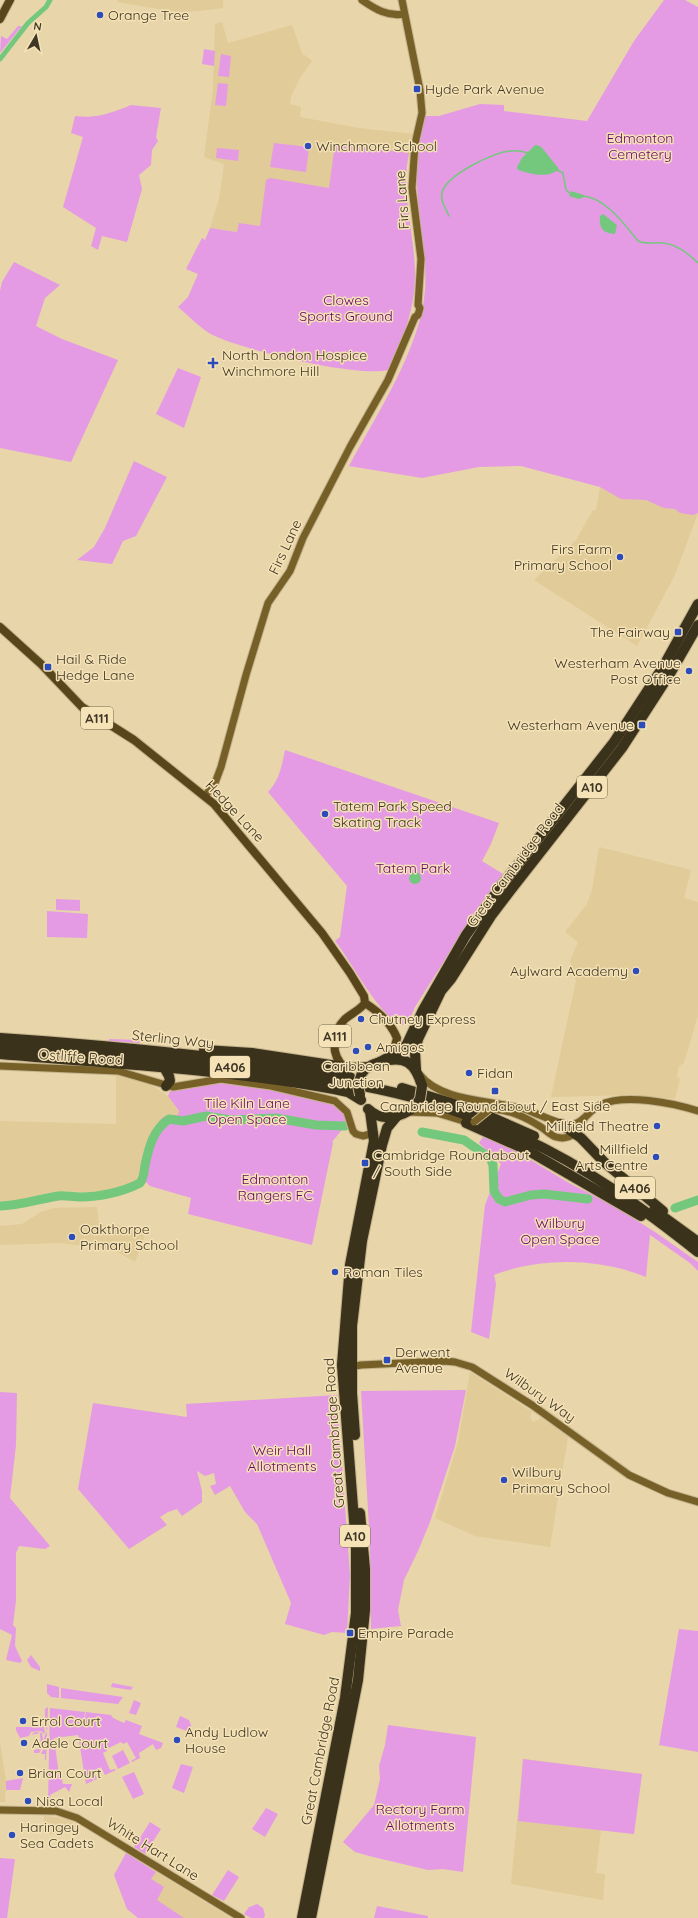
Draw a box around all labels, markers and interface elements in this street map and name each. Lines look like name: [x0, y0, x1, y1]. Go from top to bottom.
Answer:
place label: Orange Tree: [108, 6, 189, 24]
marker: Orange Tree: [95, 10, 105, 20]
north arrow: [16, 16, 56, 56]
text: N: [32, 19, 43, 34]
place label: Hyde Park Avenue: [425, 80, 545, 98]
marker: Hyde Park Avenue: [412, 84, 422, 94]
park label: Edmonton Cemetery: [607, 129, 673, 163]
place label: Winchmore School: [316, 137, 437, 155]
marker: Winchmore School: [303, 141, 313, 151]
street label: Firs Lane: [391, 170, 413, 230]
park label: Clowes Sports Ground: [299, 291, 393, 325]
place label: North London Hospice Winchmore Hill: [222, 346, 367, 380]
marker: North London Hospice Winchmore Hill: [207, 357, 219, 369]
street label: Firs Lane: [264, 517, 306, 577]
place label: Firs Farm Primary School: [514, 540, 612, 574]
marker: Firs Farm Primary School: [615, 552, 625, 562]
place label: The Fairway: [590, 623, 670, 641]
marker: The Fairway: [673, 627, 683, 637]
place label: Hail & Ride Hedge Lane: [56, 650, 135, 684]
place label: Westerham Avenue Post Office: [554, 654, 681, 688]
marker: Hail & Ride Hedge Lane: [43, 662, 53, 672]
marker: Westerham Avenue Post Office: [684, 666, 694, 676]
road number: A111: [81, 707, 113, 729]
place label: Westerham Avenue: [507, 716, 634, 734]
marker: Westerham Avenue: [637, 720, 647, 730]
street label: Hedge Lane: [202, 776, 268, 846]
road number: A10: [577, 776, 607, 798]
place label: Tatem Park Speed Skating Track: [333, 797, 452, 831]
street label: Great Cambridge Road: [463, 799, 567, 931]
marker: Tatem Park Speed Skating Track: [320, 809, 330, 819]
park label: Tatem Park: [376, 859, 450, 877]
place label: Aylward Academy: [510, 962, 628, 980]
marker: Aylward Academy: [631, 966, 641, 976]
place label: Chutney Express: [369, 1010, 476, 1028]
marker: Chutney Express: [356, 1014, 366, 1024]
road number: A111: [319, 1025, 351, 1047]
street label: Sterling Way: [131, 1026, 215, 1052]
place label: Amigos: [376, 1038, 424, 1056]
marker: Amigos: [363, 1042, 373, 1052]
street label: Ostliffe Road: [38, 1045, 124, 1069]
marker: Caribbean Junction: [351, 1046, 361, 1056]
road number: A406: [210, 1056, 250, 1078]
place label: Caribbean Junction: [322, 1057, 390, 1091]
place label: Fidan: [477, 1064, 513, 1082]
marker: Fidan: [464, 1068, 474, 1078]
marker: Cambridge Roundabout / East Side: [490, 1086, 500, 1096]
park label: Tile Kiln Lane Open Space: [204, 1094, 290, 1128]
place label: Cambridge Roundabout / East Side: [380, 1097, 610, 1115]
place label: Millfield Theatre: [546, 1117, 649, 1135]
marker: Millfield Theatre: [652, 1121, 662, 1131]
place label: Millfield Arts Centre: [575, 1140, 648, 1174]
place label: Cambridge Roundabout / South Side: [373, 1146, 530, 1180]
marker: Millfield Arts Centre: [651, 1152, 661, 1162]
marker: Cambridge Roundabout / South Side: [360, 1158, 370, 1168]
park label: Edmonton Rangers FC: [237, 1170, 313, 1204]
road number: A406: [615, 1177, 655, 1199]
park label: Wilbury Open Space: [520, 1214, 600, 1248]
place label: Oakthorpe Primary School: [80, 1220, 178, 1254]
marker: Oakthorpe Primary School: [67, 1232, 77, 1242]
place label: Roman Tiles: [343, 1263, 423, 1281]
marker: Roman Tiles: [330, 1267, 340, 1277]
place label: Derwent Avenue: [395, 1343, 451, 1377]
marker: Derwent Avenue: [382, 1355, 392, 1365]
street label: Great Cambridge Road: [320, 1357, 348, 1509]
street label: Wilbury Way: [501, 1364, 579, 1426]
park label: Weir Hall Allotments: [248, 1441, 316, 1475]
place label: Wilbury Primary School: [512, 1463, 610, 1497]
marker: Wilbury Primary School: [499, 1475, 509, 1485]
road number: A10: [340, 1525, 370, 1547]
place label: Empire Parade: [358, 1624, 454, 1642]
marker: Empire Parade: [345, 1628, 355, 1638]
street label: Great Cambridge Road: [297, 1675, 343, 1827]
place label: Errol Court: [31, 1712, 101, 1730]
marker: Errol Court: [18, 1716, 28, 1726]
place label: Andy Ludlow House: [185, 1723, 269, 1757]
place label: Adele Court: [32, 1734, 108, 1752]
marker: Andy Ludlow House: [172, 1735, 182, 1745]
marker: Adele Court: [19, 1738, 29, 1748]
place label: Brian Court: [28, 1764, 102, 1782]
marker: Brian Court: [15, 1768, 25, 1778]
place label: Nisa Local: [36, 1792, 103, 1810]
marker: Nisa Local: [23, 1796, 33, 1806]
park label: Rectory Farm Allotments: [375, 1800, 465, 1834]
street label: White Hart Lane: [104, 1813, 203, 1885]
place label: Haringey Sea Cadets: [20, 1818, 94, 1852]
marker: Haringey Sea Cadets: [7, 1830, 17, 1840]

